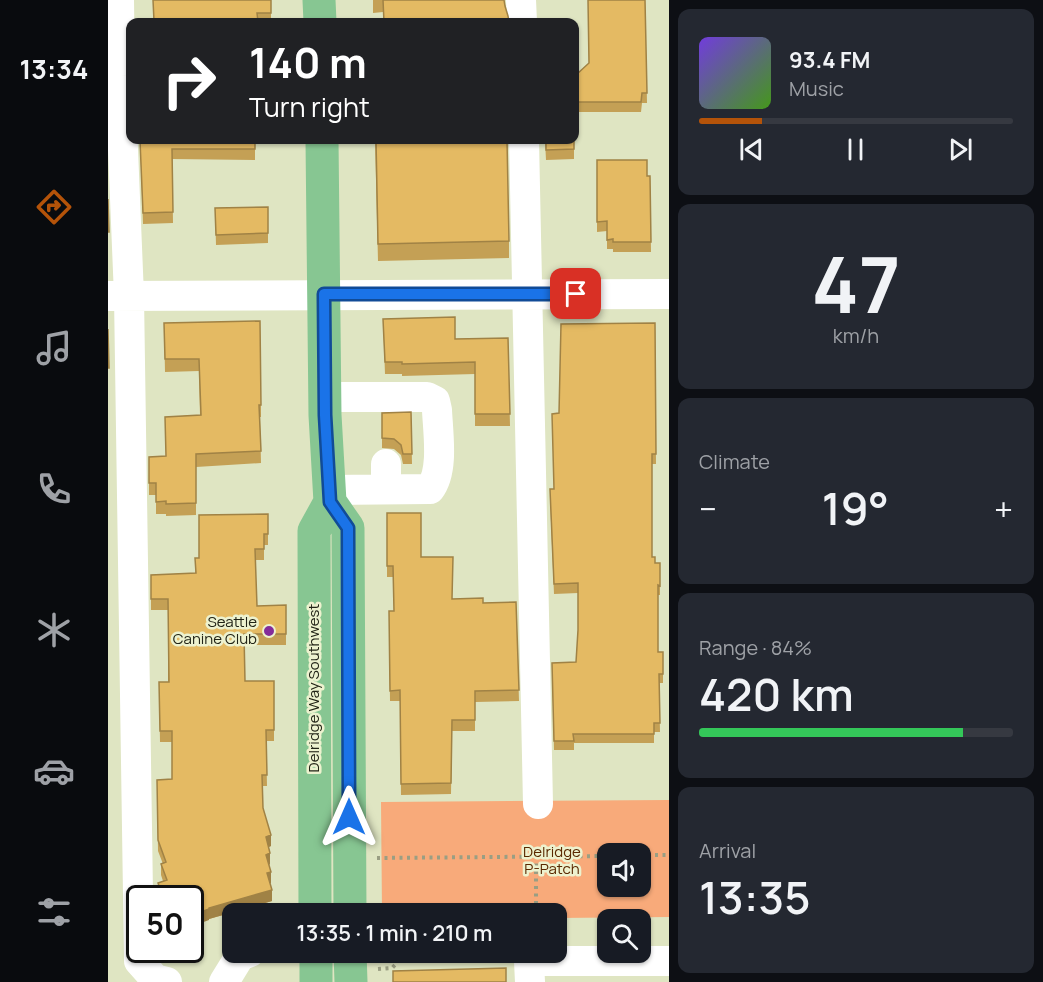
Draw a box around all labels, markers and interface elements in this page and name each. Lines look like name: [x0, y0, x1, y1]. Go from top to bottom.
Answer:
text: 140 m: [249, 33, 367, 91]
icon: right: [150, 42, 228, 120]
text: 93.4 FM: [789, 45, 870, 75]
text: 13:34: [20, 50, 88, 87]
text: Music: [789, 75, 844, 102]
text: Turn right: [249, 88, 370, 125]
icon: previous: [735, 133, 768, 166]
icon: pause: [839, 133, 872, 166]
icon: next: [944, 133, 977, 166]
icon: directions: [33, 186, 75, 228]
text: 47: [811, 230, 901, 336]
pin: [550, 268, 601, 319]
icon: arrive: [559, 277, 592, 310]
text: km/h: [833, 322, 879, 349]
icon: music: [33, 327, 75, 369]
text: Climate: [699, 448, 770, 475]
icon: phone: [33, 468, 75, 510]
text: 19°: [822, 477, 889, 539]
text: −: [699, 486, 717, 531]
text: +: [994, 486, 1013, 531]
street label: Delridge Way Southwest: [303, 604, 324, 772]
icon: climate: [33, 609, 75, 651]
place label: Seattle Canine Club: [173, 611, 257, 649]
marker: Seattle Canine Club: [262, 624, 276, 638]
text: Range · 84%: [699, 634, 812, 661]
text: 420 km: [699, 663, 854, 725]
icon: car: [33, 750, 75, 792]
position arrow: [317, 785, 381, 849]
text: Arrival: [699, 837, 756, 864]
park label: Delridge P-Patch: [523, 841, 581, 879]
map controls: [597, 843, 651, 963]
button: sound: [597, 843, 651, 897]
text: 13:35: [699, 866, 811, 928]
speed limit sign: 50: [126, 885, 204, 963]
icon: filters: [33, 891, 75, 933]
button: search: [597, 909, 651, 963]
text: 13:35 · 1 min · 210 m: [297, 918, 492, 948]

